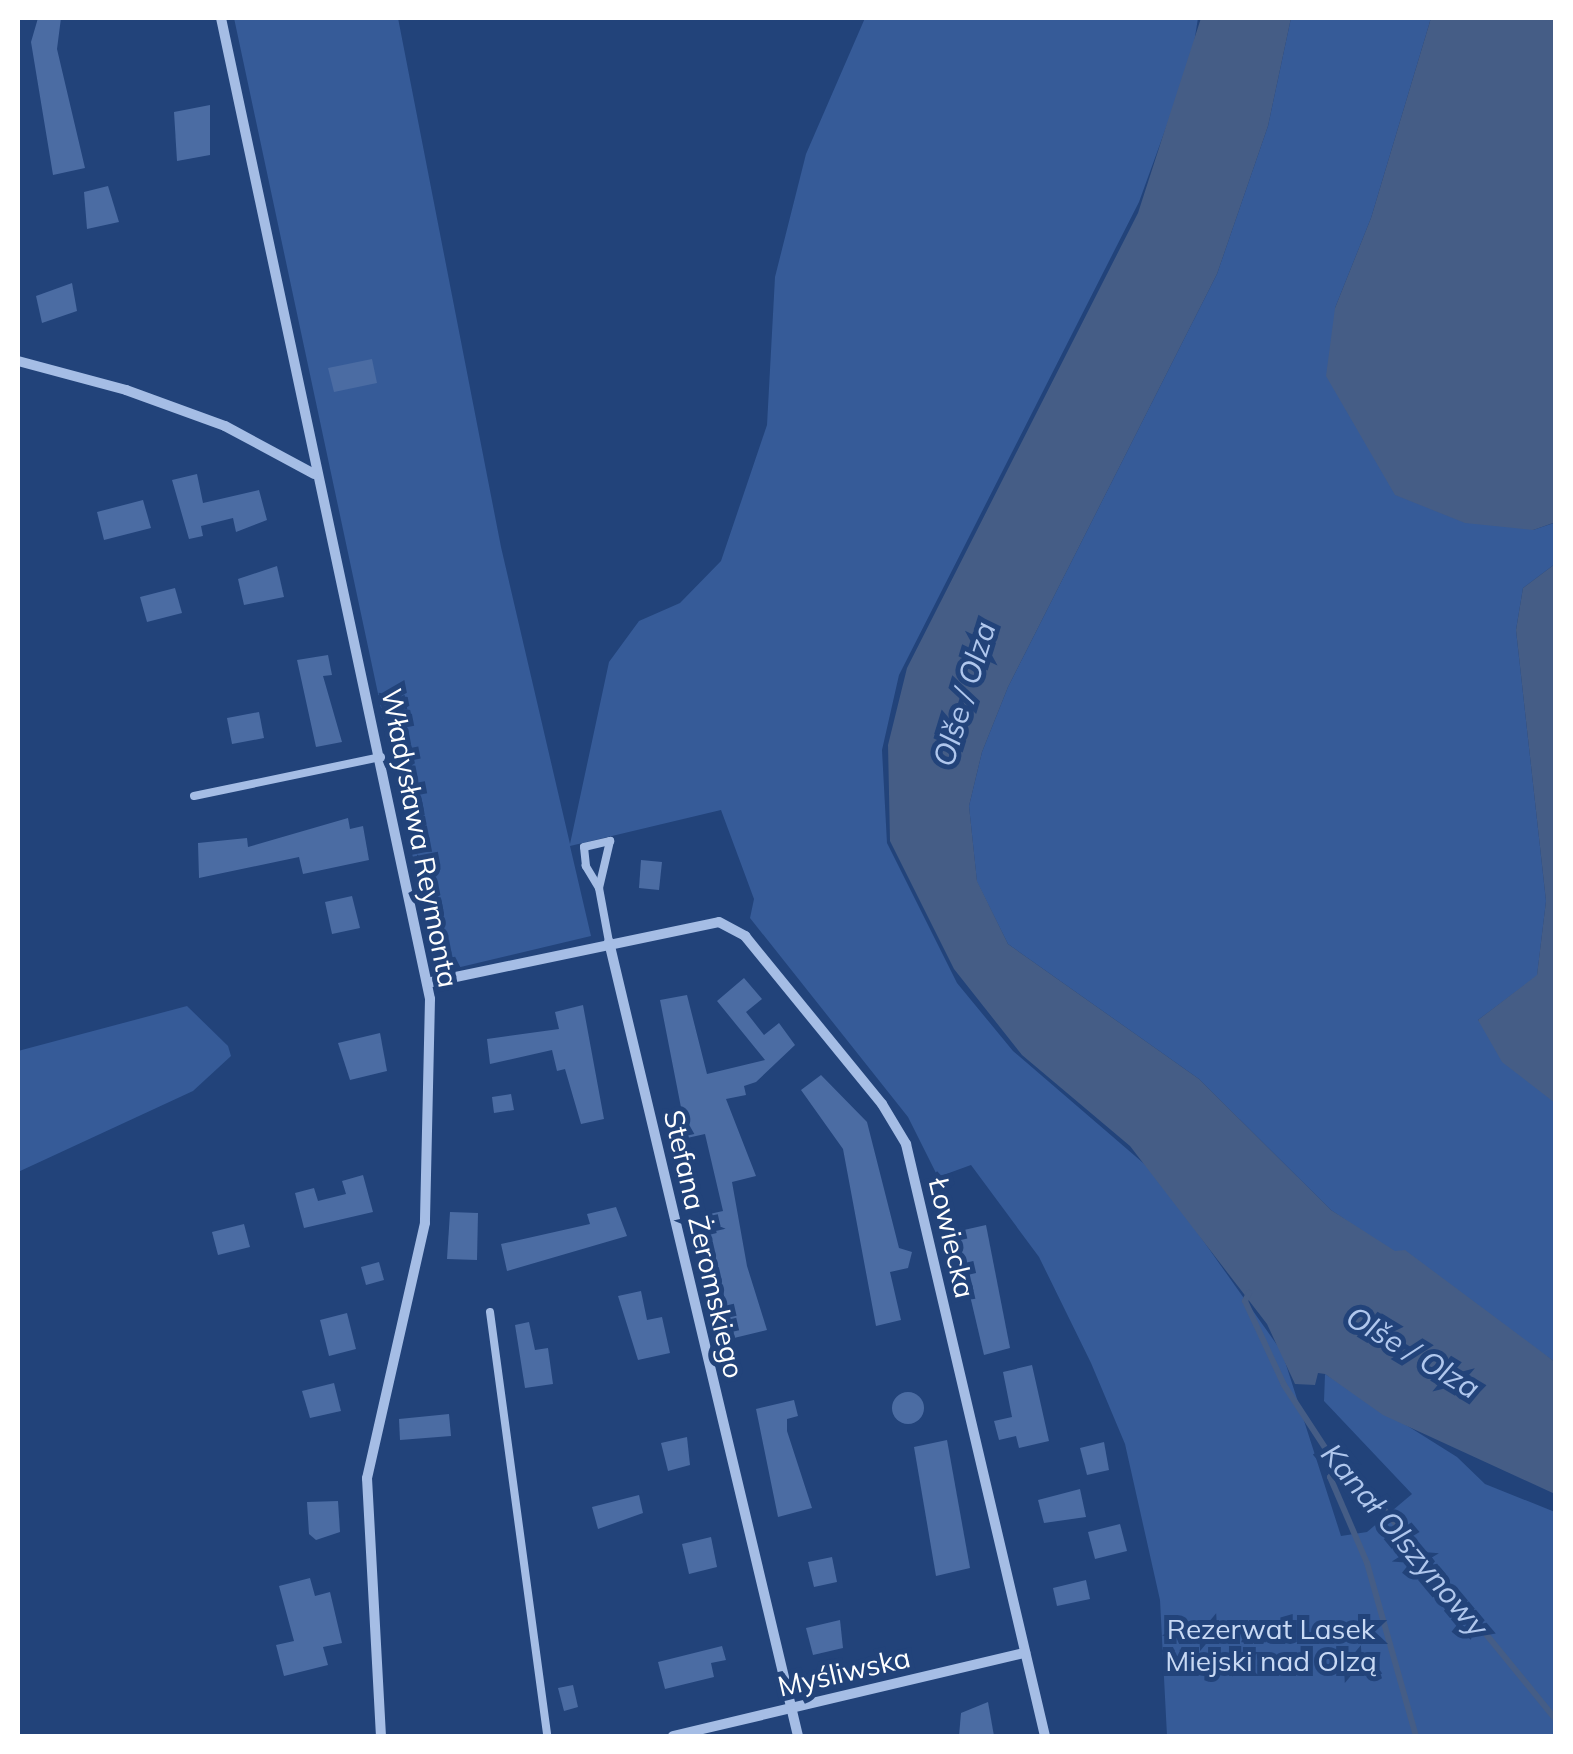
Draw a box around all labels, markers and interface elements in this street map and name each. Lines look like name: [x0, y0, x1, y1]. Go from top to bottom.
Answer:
water label: Olše / Olza: [925, 617, 1003, 771]
street label: Władysława Reymonta: [375, 686, 465, 990]
street label: Stefana Żeromskiego: [657, 1107, 751, 1381]
street label: Łowiecka: [922, 1175, 982, 1301]
water label: Olše / Olza: [1340, 1298, 1486, 1406]
water label: Kanał Olszynowy: [1314, 1436, 1496, 1644]
park label: Rezerwat Lasek Miejski nad Olzą: [1165, 1612, 1377, 1678]
street label: Myśliwska: [775, 1640, 913, 1704]

